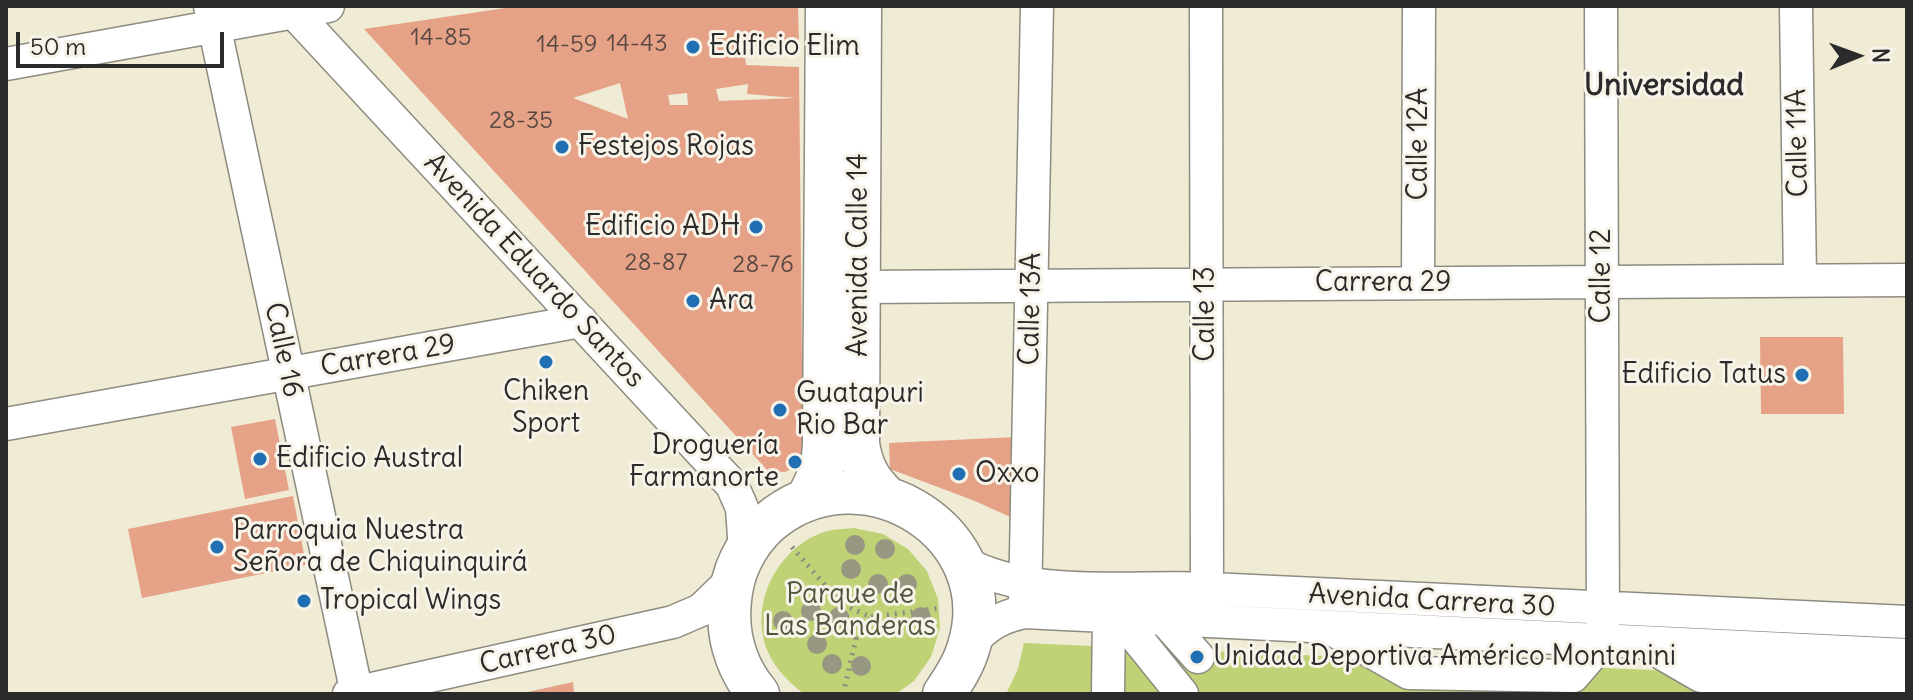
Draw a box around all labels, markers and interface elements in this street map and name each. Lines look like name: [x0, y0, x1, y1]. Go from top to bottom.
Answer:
scale bar: [20, 16, 228, 66]
north arrow: [1817, 16, 1897, 96]
house number: 14-85: [410, 24, 472, 52]
house number: 14-43: [606, 30, 668, 58]
place label: Edificio Elim: [709, 30, 860, 64]
text: 50 m: [30, 31, 86, 61]
house number: 14-59: [536, 31, 598, 59]
marker: Edificio Elim: [684, 38, 702, 56]
text: N: [1867, 48, 1895, 63]
district label: Universidad: [1584, 68, 1744, 104]
street label: Calle 12A: [1402, 88, 1436, 200]
street label: Calle 11A: [1780, 88, 1816, 198]
house number: 28-35: [489, 107, 553, 135]
place label: Festejos Rojas: [578, 130, 754, 164]
marker: Festejos Rojas: [553, 138, 571, 156]
street label: Avenida Eduardo Santos: [417, 147, 651, 395]
street label: Avenida Calle 14: [842, 153, 876, 357]
place label: Edificio ADH: [585, 210, 740, 244]
marker: Edificio ADH: [747, 218, 765, 236]
street label: Calle 12: [1585, 229, 1619, 323]
house number: 28-87: [625, 249, 687, 277]
house number: 28-76: [732, 251, 794, 279]
street label: Calle 13A: [1013, 252, 1049, 366]
street label: Calle 13: [1189, 266, 1223, 362]
street label: Carrera 29: [1315, 266, 1451, 300]
place label: Ara: [709, 284, 754, 318]
marker: Ara: [684, 292, 702, 310]
street label: Calle 16: [257, 300, 309, 400]
street label: Carrera 29: [318, 328, 458, 384]
marker: Chiken Sport: [537, 353, 555, 371]
place label: Edificio Tatus: [1622, 358, 1786, 392]
marker: Edificio Tatus: [1793, 366, 1811, 384]
place label: Chiken Sport: [503, 375, 589, 441]
place label: Guatapuri Rio Bar: [796, 377, 924, 443]
marker: Guatapuri Rio Bar: [771, 401, 789, 419]
place label: Droguería Farmanorte: [629, 429, 779, 495]
place label: Edificio Austral: [276, 442, 463, 476]
marker: Edificio Austral: [251, 450, 269, 468]
marker: Droguería Farmanorte: [786, 453, 804, 471]
place label: Oxxo: [975, 457, 1039, 491]
marker: Oxxo: [950, 465, 968, 483]
place label: Parroquia Nuestra Señora de Chiquinquirá: [233, 514, 528, 580]
marker: Parroquia Nuestra Señora de Chiquinquirá: [208, 538, 226, 556]
park label: Parque de Las Banderas: [764, 578, 936, 644]
street label: Avenida Carrera 30: [1308, 578, 1556, 624]
place label: Tropical Wings: [320, 584, 501, 618]
marker: Tropical Wings: [295, 592, 313, 610]
street label: Carrera 30: [476, 618, 620, 682]
place label: Unidad Deportiva Américo Montanini: [1213, 640, 1676, 674]
marker: Unidad Deportiva Américo Montanini: [1188, 648, 1206, 666]

